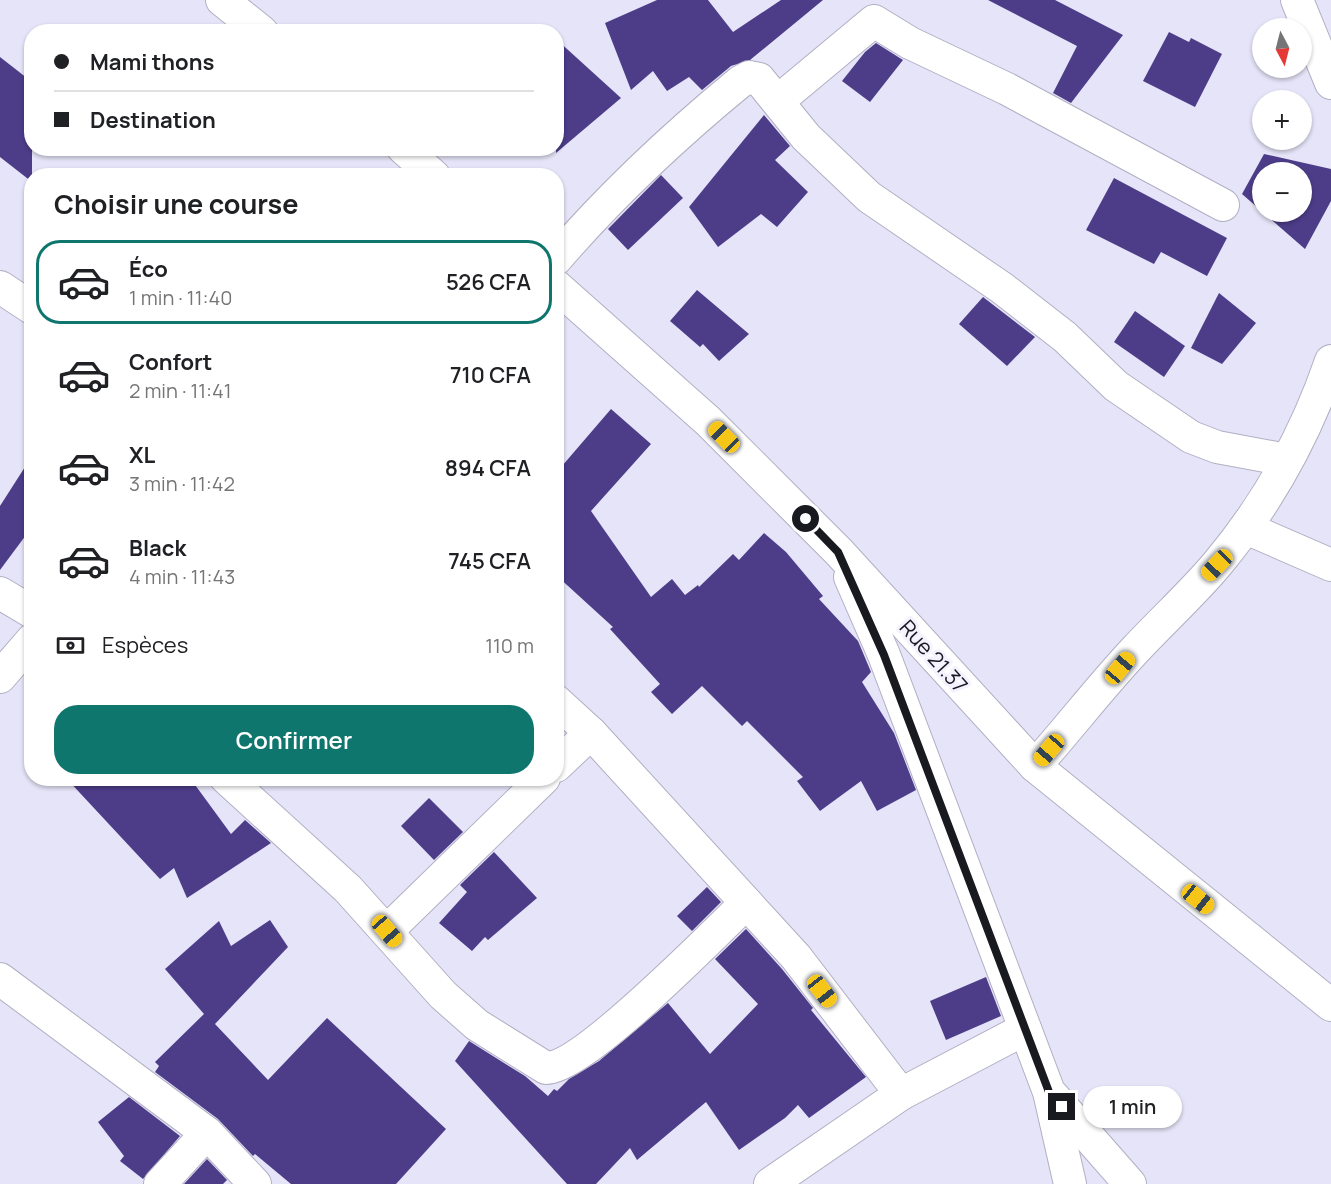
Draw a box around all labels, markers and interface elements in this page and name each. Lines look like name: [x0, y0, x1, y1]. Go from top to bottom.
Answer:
north arrow: [1252, 18, 1312, 78]
map controls: [1252, 18, 1312, 222]
text: Mami thons: [90, 47, 214, 77]
button: +: [1252, 90, 1312, 150]
text: Destination: [90, 105, 216, 135]
button: −: [1252, 162, 1312, 222]
text: Choisir une course: [54, 185, 298, 222]
text: Éco: [129, 254, 168, 284]
icon: car: [57, 255, 111, 309]
text: 526 CFA: [446, 267, 531, 297]
text: 1 min · 11:40: [129, 284, 232, 311]
text: Confort: [129, 347, 212, 377]
icon: car: [57, 348, 111, 402]
text: 710 CFA: [450, 360, 531, 390]
text: 2 min · 11:41: [129, 377, 232, 404]
car: [705, 418, 743, 456]
text: XL: [129, 440, 155, 470]
icon: car: [57, 441, 111, 495]
text: 894 CFA: [445, 453, 531, 483]
text: 3 min · 11:42: [129, 470, 235, 497]
route start: [792, 505, 819, 532]
text: Black: [129, 533, 186, 563]
icon: car: [57, 534, 111, 588]
text: 745 CFA: [448, 546, 531, 576]
car: [1198, 546, 1236, 584]
text: 4 min · 11:43: [129, 563, 235, 590]
street label: Rue 21.37: [894, 614, 974, 698]
icon: cash: [54, 629, 87, 662]
text: Espèces: [102, 630, 188, 660]
text: 110 m: [485, 632, 534, 659]
car: [1102, 648, 1138, 688]
button: Confirmer: [54, 705, 534, 774]
car: [1030, 731, 1068, 769]
car: [1178, 881, 1218, 917]
car: [368, 912, 406, 950]
car: [804, 971, 840, 1011]
callout: 1 min: [1083, 1086, 1182, 1128]
route end: [1048, 1093, 1075, 1120]
text: 1 min: [1109, 1093, 1156, 1120]

